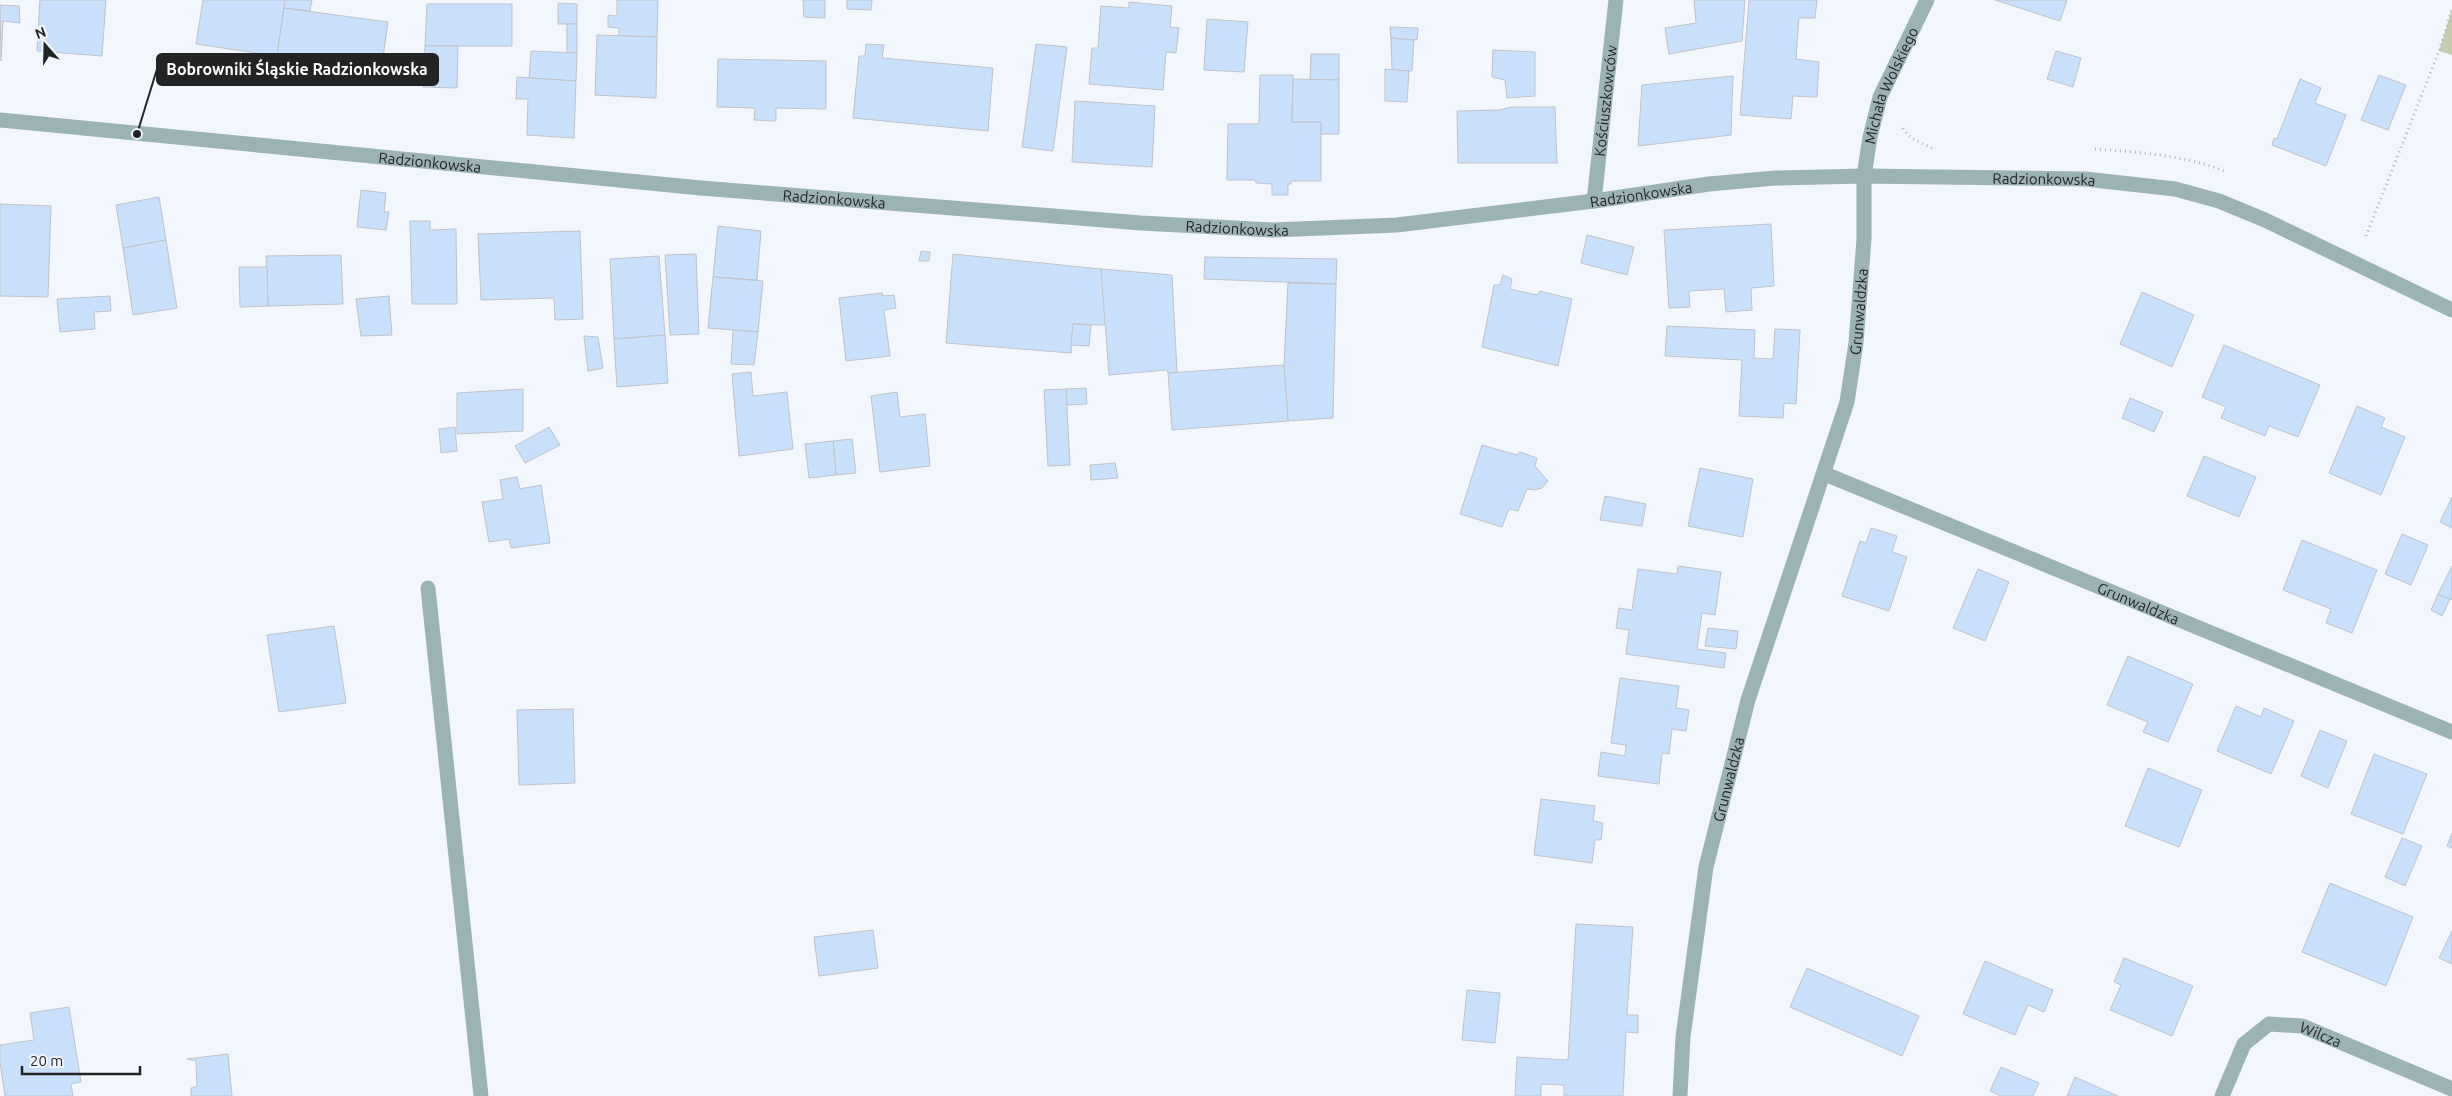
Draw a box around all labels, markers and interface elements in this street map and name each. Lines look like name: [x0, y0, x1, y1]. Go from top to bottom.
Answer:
north arrow: [20, 20, 70, 70]
text: N: [33, 23, 48, 42]
street label: Michała Wolskiego: [1861, 24, 1921, 145]
street label: Kościuszkowców: [1590, 44, 1620, 157]
callout: Bobrowniki Śląskie Radzionkowska: [157, 54, 438, 85]
text: Bobrowniki Śląskie Radzionkowska: [166, 58, 428, 79]
street label: Radzionkowska: [378, 148, 482, 175]
street label: Radzionkowska: [1992, 169, 2097, 189]
street label: Radzionkowska: [1589, 178, 1693, 210]
street label: Radzionkowska: [782, 186, 886, 211]
street label: Radzionkowska: [1185, 217, 1289, 239]
street label: Grunwaldzka: [1846, 268, 1870, 356]
street label: Grunwaldzka: [2095, 579, 2182, 627]
street label: Grunwaldzka: [1709, 735, 1747, 824]
street label: Wilcza: [2298, 1018, 2344, 1050]
scale bar: [22, 1044, 140, 1076]
text: 20 m: [30, 1052, 63, 1069]

